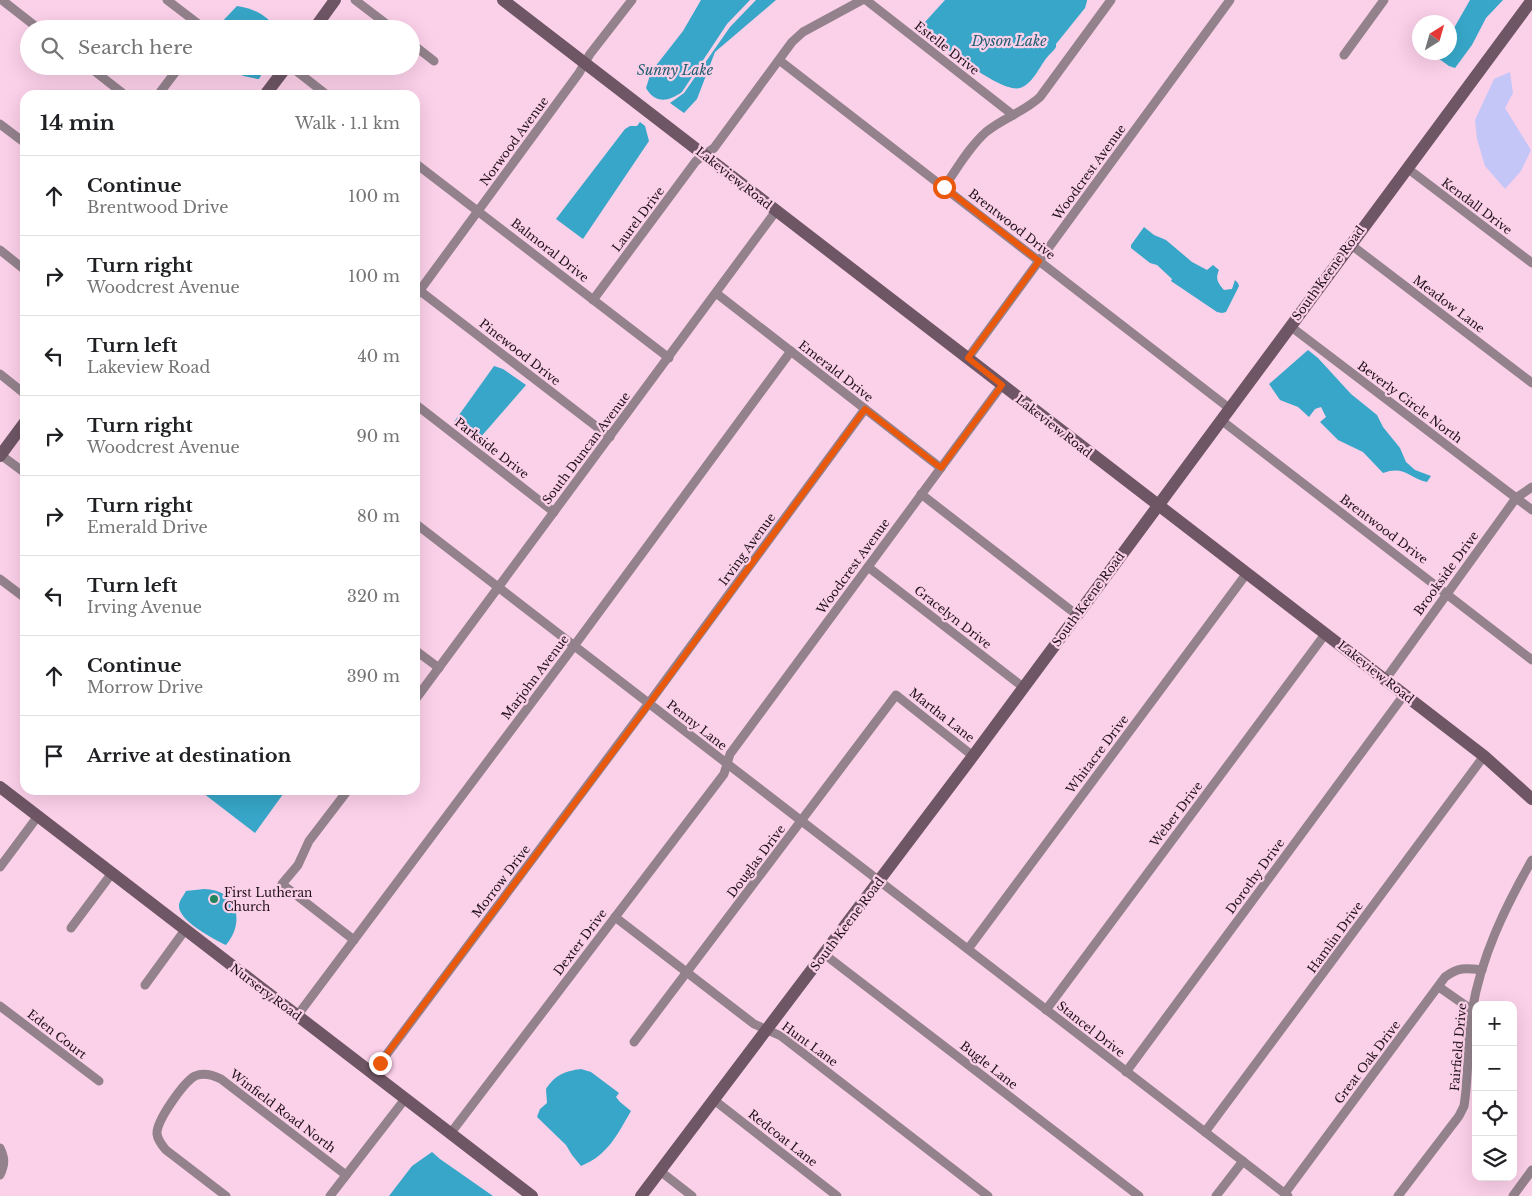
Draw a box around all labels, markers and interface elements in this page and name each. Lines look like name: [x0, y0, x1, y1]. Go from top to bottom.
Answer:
north arrow: [1412, 15, 1457, 60]
street label: Estelle Drive: [912, 18, 982, 78]
search box: [20, 20, 420, 75]
water label: Dyson Lake: [970, 32, 1047, 50]
icon: search: [38, 34, 66, 62]
text: Search here: [78, 36, 193, 59]
water label: Sunny Lake: [637, 61, 714, 79]
street label: Norwood Avenue: [477, 93, 551, 188]
text: 14 min: [40, 110, 115, 136]
text: Walk · 1.1 km: [295, 113, 400, 133]
street label: Woodcrest Avenue: [1049, 121, 1129, 224]
street label: Lakeview Road: [693, 144, 775, 212]
text: Continue: [87, 174, 182, 197]
street label: Kendall Drive: [1439, 175, 1515, 237]
route start: [933, 176, 956, 199]
icon: ahead: [40, 182, 68, 210]
street label: Laurel Drive: [609, 183, 667, 254]
street label: Brentwood Drive: [966, 185, 1058, 263]
text: 100 m: [348, 186, 400, 206]
text: Brentwood Drive: [87, 197, 228, 217]
street label: Balmoral Drive: [508, 215, 592, 285]
street label: South Keene Road: [1289, 223, 1367, 323]
text: Turn right: [87, 254, 193, 277]
icon: right: [40, 262, 68, 290]
text: 100 m: [348, 266, 400, 286]
street label: Meadow Lane: [1410, 272, 1488, 336]
text: Woodcrest Avenue: [87, 277, 240, 297]
street label: Pinewood Drive: [476, 316, 564, 388]
text: Turn left: [87, 334, 178, 357]
street label: Emerald Drive: [796, 337, 876, 405]
icon: left: [40, 342, 68, 370]
text: 40 m: [357, 346, 400, 366]
text: Lakeview Road: [87, 357, 210, 377]
street label: Beverly Circle North: [1355, 358, 1465, 446]
street label: South Duncan Avenue: [539, 389, 633, 507]
street label: Lakeview Road: [1013, 392, 1095, 460]
text: Turn right: [87, 414, 193, 437]
street label: Parkside Drive: [452, 414, 532, 482]
icon: right: [40, 422, 68, 450]
text: 90 m: [357, 426, 400, 446]
text: Woodcrest Avenue: [87, 437, 240, 457]
street label: Brentwood Drive: [1337, 491, 1431, 567]
text: Turn right: [87, 494, 193, 517]
icon: right: [40, 502, 68, 530]
text: 80 m: [357, 506, 400, 526]
street label: Irving Avenue: [716, 510, 778, 588]
street label: Woodcrest Avenue: [813, 515, 893, 618]
text: Emerald Drive: [87, 517, 208, 537]
street label: Brookside Drive: [1410, 528, 1482, 618]
street label: South Keene Road: [1049, 549, 1127, 649]
text: Turn left: [87, 574, 178, 597]
icon: left: [40, 582, 68, 610]
street label: Gracelyn Drive: [911, 582, 995, 652]
text: 320 m: [347, 586, 400, 606]
text: Irving Avenue: [87, 597, 202, 617]
street label: Marjohn Avenue: [498, 632, 572, 722]
street label: Lakeview Road: [1335, 638, 1417, 706]
text: Continue: [87, 654, 182, 677]
icon: ahead: [40, 662, 68, 690]
text: 390 m: [347, 666, 400, 686]
text: Morrow Drive: [87, 677, 203, 697]
street label: Martha Lane: [906, 685, 978, 745]
street label: Penny Lane: [664, 697, 730, 753]
street label: Whitacre Drive: [1062, 712, 1132, 797]
icon: arrive: [40, 742, 68, 770]
text: Arrive at destination: [87, 744, 291, 767]
street label: Weber Drive: [1146, 778, 1206, 850]
street label: Douglas Drive: [724, 821, 788, 900]
street label: Dorothy Drive: [1223, 835, 1287, 917]
street label: Morrow Drive: [469, 842, 533, 920]
street label: South Keene Road: [807, 874, 887, 974]
place label: First Lutheran Church: [224, 885, 312, 914]
marker: First Lutheran Church: [208, 893, 220, 905]
street label: Hamlin Drive: [1304, 898, 1366, 976]
street label: Dexter Drive: [550, 906, 610, 978]
street label: Nursery Road: [228, 960, 304, 1024]
street label: Stancel Drive: [1054, 998, 1128, 1060]
map controls: [1472, 1001, 1517, 1181]
button: +: [1472, 1001, 1517, 1046]
street label: Fairfield Drive: [1447, 1002, 1469, 1092]
street label: Eden Court: [24, 1006, 90, 1062]
street label: Great Oak Drive: [1331, 1017, 1403, 1107]
street label: Hunt Lane: [779, 1019, 841, 1069]
street label: Bugle Lane: [957, 1038, 1021, 1092]
button: −: [1472, 1046, 1517, 1091]
route end: [369, 1052, 392, 1075]
street label: Winfield Road North: [226, 1066, 339, 1156]
button: locate: [1472, 1091, 1517, 1136]
street label: Redcoat Lane: [745, 1106, 821, 1170]
button: layers: [1472, 1136, 1517, 1181]

